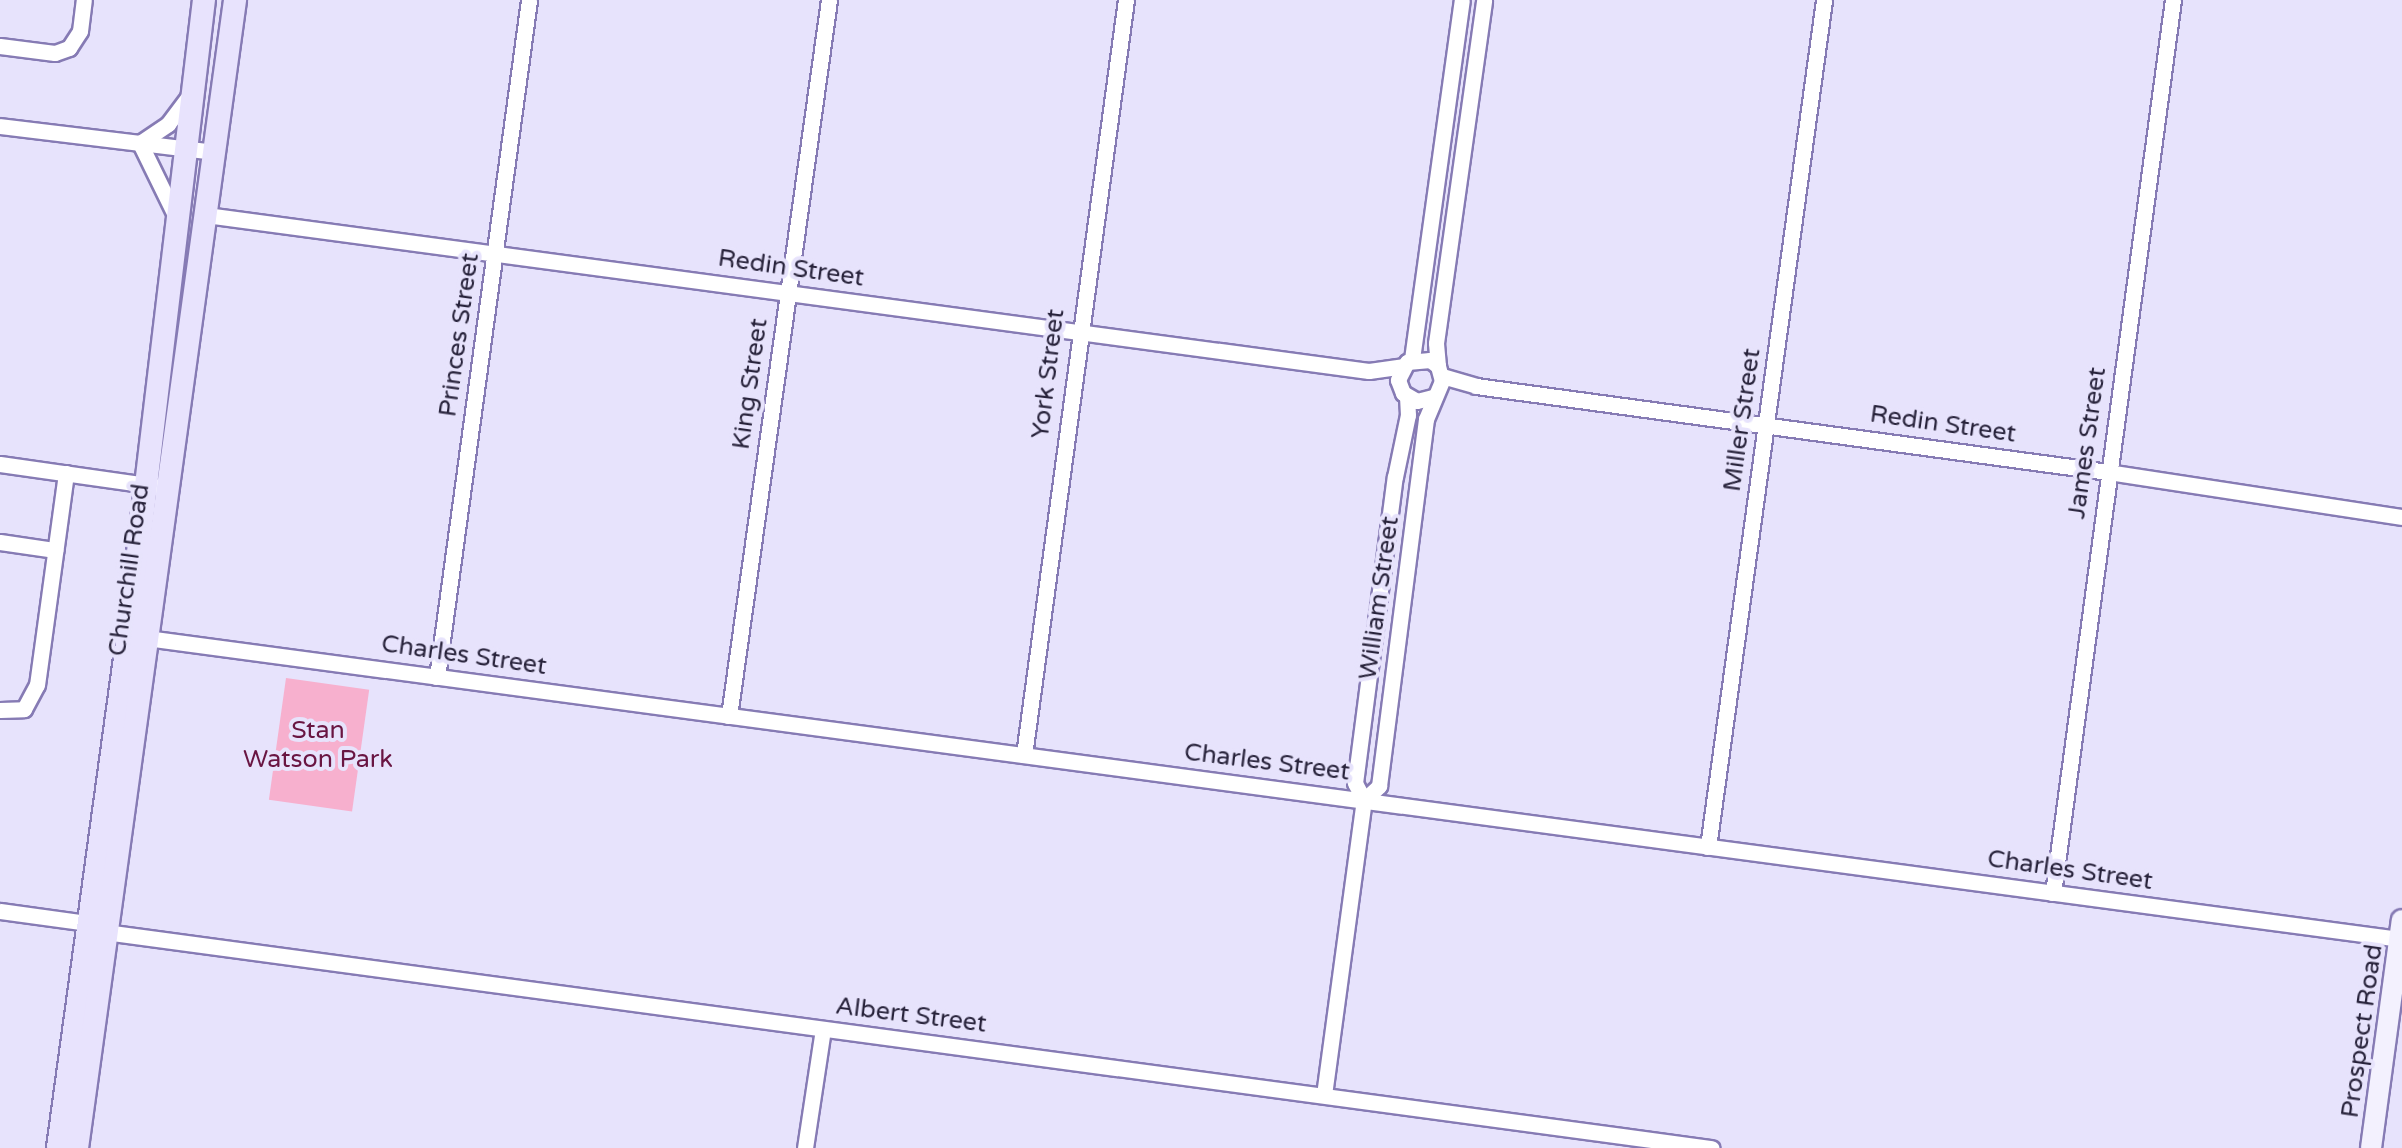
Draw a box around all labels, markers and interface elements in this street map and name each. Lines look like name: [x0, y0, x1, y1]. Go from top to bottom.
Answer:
street label: Redin Street: [716, 243, 866, 293]
street label: Princes Street: [433, 251, 485, 419]
street label: York Street: [1025, 307, 1071, 441]
street label: King Street: [726, 317, 774, 451]
street label: Miller Street: [1717, 346, 1767, 494]
street label: James Street: [2062, 365, 2112, 521]
street label: Redin Street: [1868, 399, 2018, 449]
street label: Churchill Road: [102, 482, 156, 658]
street label: William Street: [1353, 514, 1405, 682]
street label: Charles Street: [379, 629, 549, 681]
park label: Stan Watson Park: [243, 716, 393, 775]
street label: Charles Street: [1183, 737, 1351, 787]
street label: Charles Street: [1985, 844, 2155, 896]
street label: Prospect Road: [2335, 942, 2389, 1120]
street label: Albert Street: [834, 991, 988, 1039]

